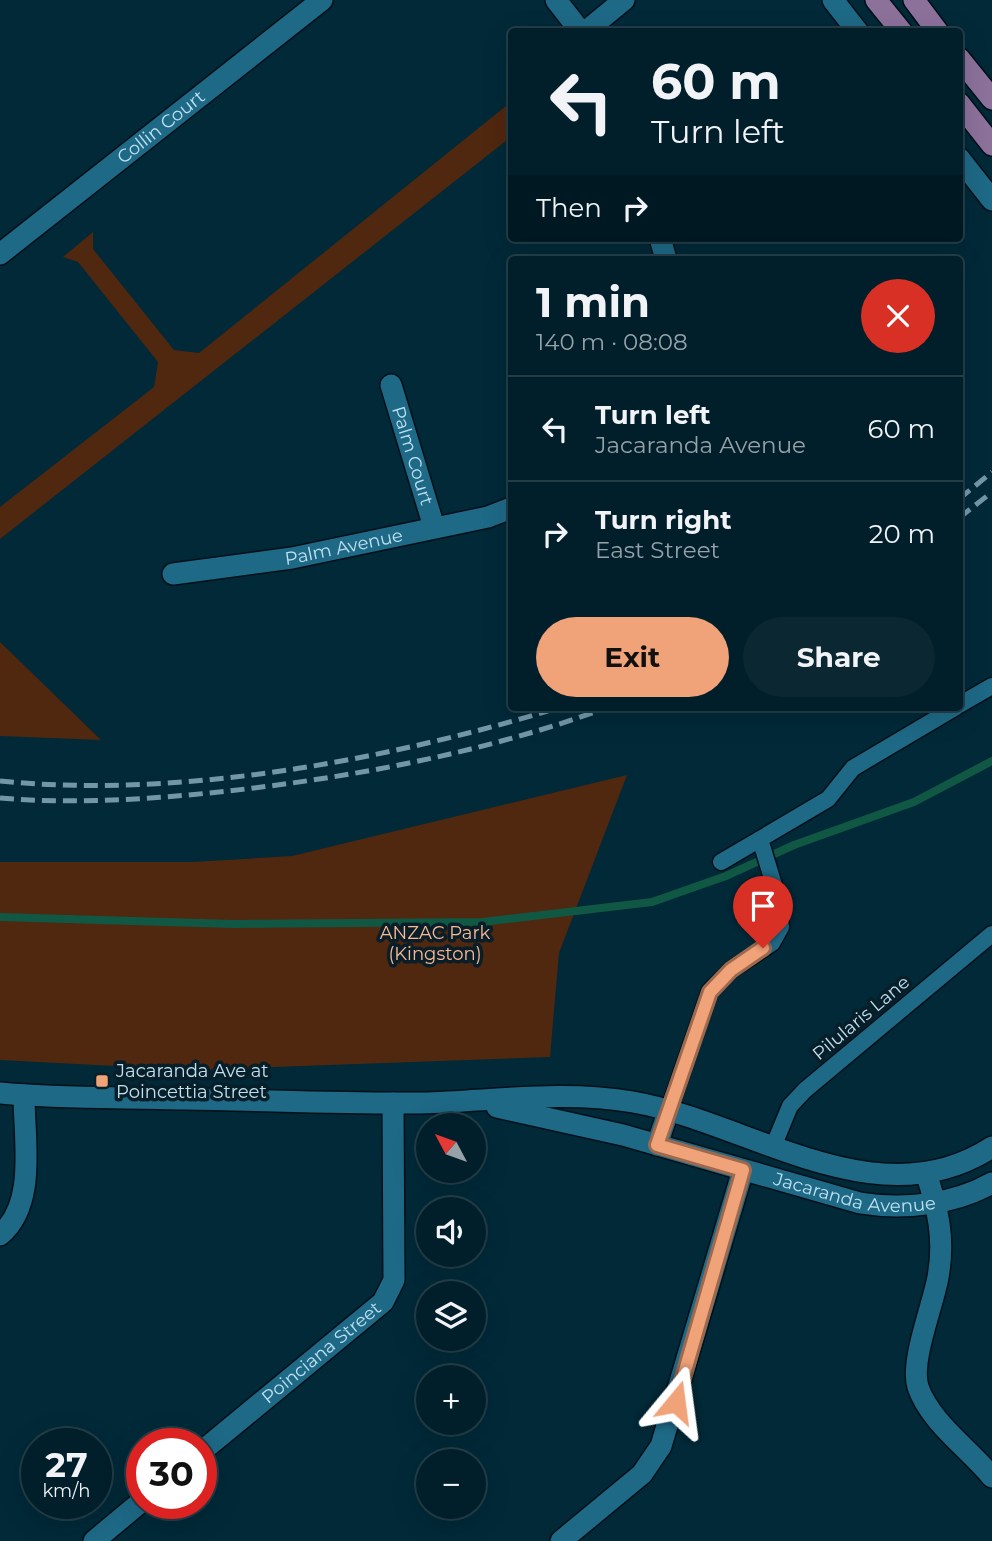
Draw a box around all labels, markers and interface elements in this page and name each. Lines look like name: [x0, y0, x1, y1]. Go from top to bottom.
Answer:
text: 60 m: [651, 52, 781, 111]
icon: left: [536, 56, 627, 147]
street label: Collin Court: [113, 86, 209, 168]
text: Turn left: [651, 112, 785, 151]
icon: right: [616, 189, 654, 227]
text: Then: [536, 192, 602, 224]
text: 1 min: [536, 276, 650, 328]
button: close: [861, 279, 935, 353]
text: 140 m · 08:08: [536, 328, 688, 356]
text: Turn left: [595, 399, 711, 431]
street label: Palm Court: [387, 404, 438, 508]
icon: left: [536, 410, 574, 448]
text: 60 m: [868, 413, 935, 445]
text: Jacaranda Avenue: [595, 431, 806, 459]
text: Turn right: [595, 504, 731, 536]
icon: right: [536, 515, 574, 553]
text: 20 m: [869, 518, 935, 550]
street label: Palm Avenue: [284, 524, 405, 570]
text: East Street: [595, 536, 720, 564]
button: Exit: [536, 617, 729, 697]
button: Share: [743, 617, 935, 697]
pin: [733, 876, 793, 948]
icon: arrive: [744, 887, 782, 925]
park label: ANZAC Park (Kingston): [380, 922, 491, 965]
street label: Pilularis Lane: [808, 971, 914, 1065]
place label: Jacaranda Ave at Poincettia Street: [115, 1060, 269, 1103]
marker: Jacaranda Ave at Poincettia Street: [94, 1073, 110, 1089]
north arrow: [416, 1113, 486, 1183]
map controls: [416, 1113, 486, 1519]
street label: Jacaranda Avenue: [770, 1168, 937, 1217]
button: sound: [416, 1197, 486, 1267]
button: layers: [416, 1281, 486, 1351]
street label: Poinciana Street: [257, 1297, 386, 1408]
button: +: [416, 1365, 486, 1435]
position arrow: [639, 1365, 713, 1439]
speed limit sign: 30: [126, 1428, 217, 1519]
text: 27: [45, 1443, 88, 1486]
button: −: [416, 1449, 486, 1519]
text: km/h: [42, 1480, 91, 1502]

